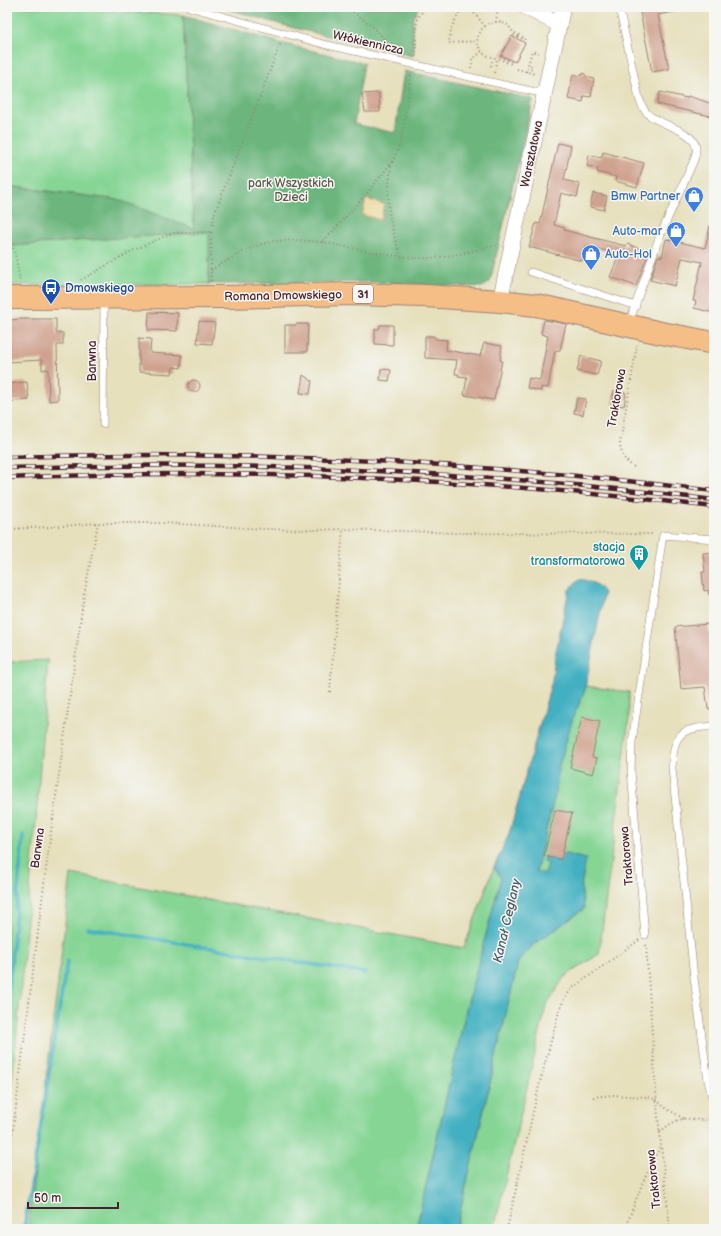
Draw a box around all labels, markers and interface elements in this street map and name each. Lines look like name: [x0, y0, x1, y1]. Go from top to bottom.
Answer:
street label: Włókiennicza: [331, 28, 405, 58]
street label: Warsztatowa: [518, 119, 546, 189]
park label: park Wszystkich Dzieci: [248, 176, 334, 205]
shop icon: Bmw Partner: [683, 185, 705, 213]
place label: Bmw Partner: [610, 189, 681, 204]
shop icon: Auto-mar: [665, 220, 687, 248]
place label: Auto-mar: [613, 224, 663, 239]
shop icon: Auto-Hol: [580, 243, 602, 271]
place label: Auto-Hol: [605, 247, 652, 262]
bus stop icon: Dmowskiego: [40, 277, 62, 305]
place label: Dmowskiego: [65, 281, 134, 296]
road number: 31: [353, 285, 373, 303]
street label: Romana Dmowskiego: [224, 287, 342, 305]
street label: Barwna: [85, 340, 100, 381]
street label: Traktorowa: [604, 367, 630, 429]
place label: stacja transformatorowa: [531, 540, 625, 569]
building icon: stacja transformatorowa: [628, 543, 650, 571]
street label: Barwna: [28, 826, 48, 869]
street label: Traktorowa: [617, 826, 637, 886]
water label: Kanał Ceglany: [490, 876, 525, 964]
street label: Traktorowa: [643, 1148, 665, 1209]
scale bar: [28, 1184, 118, 1210]
text: 50 m: [34, 1191, 61, 1206]

